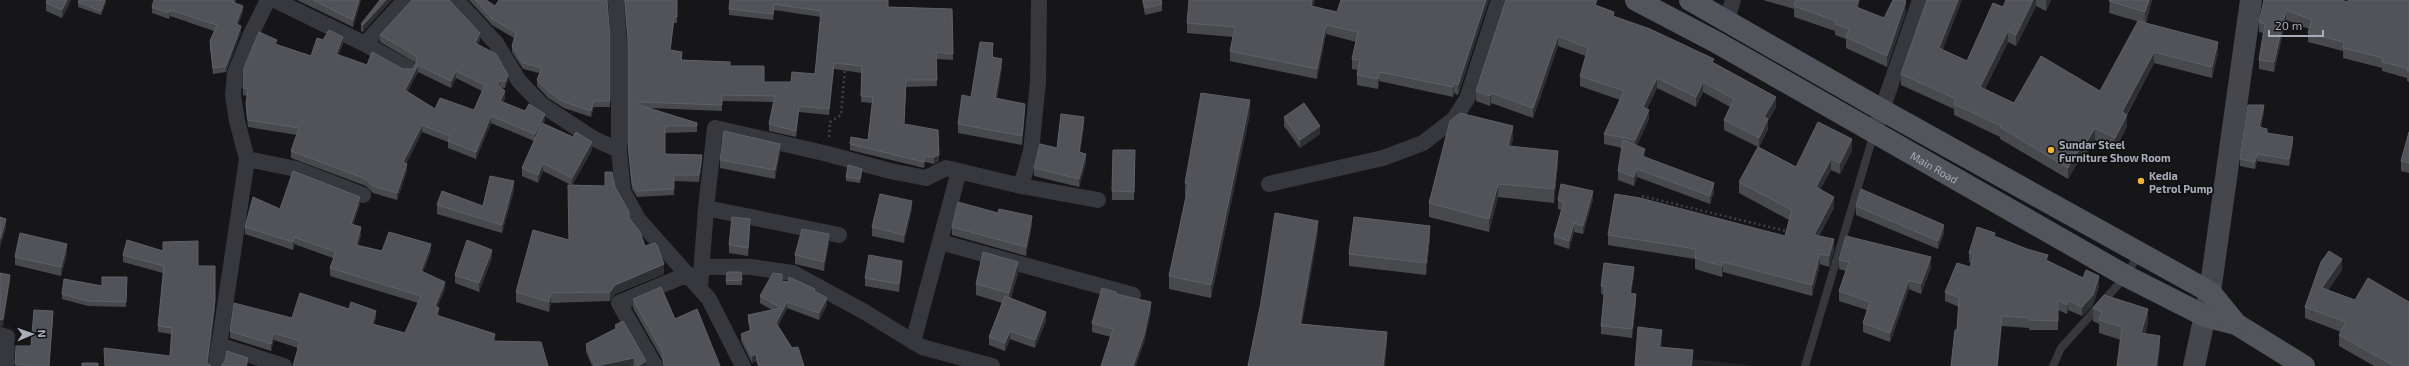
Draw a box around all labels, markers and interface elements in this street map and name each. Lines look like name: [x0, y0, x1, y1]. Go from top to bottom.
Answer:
scale bar: [2269, 12, 2323, 38]
text: 20 m: [2275, 18, 2302, 32]
place label: Sundar Steel Furniture Show Room: [2059, 138, 2171, 164]
marker: Sundar Steel Furniture Show Room: [2046, 145, 2056, 155]
street label: Main Road: [1908, 148, 1961, 185]
place label: Kedia Petrol Pump: [2149, 169, 2213, 195]
marker: Kedia Petrol Pump: [2136, 176, 2146, 186]
north arrow: [12, 314, 52, 354]
text: N: [36, 329, 49, 338]

